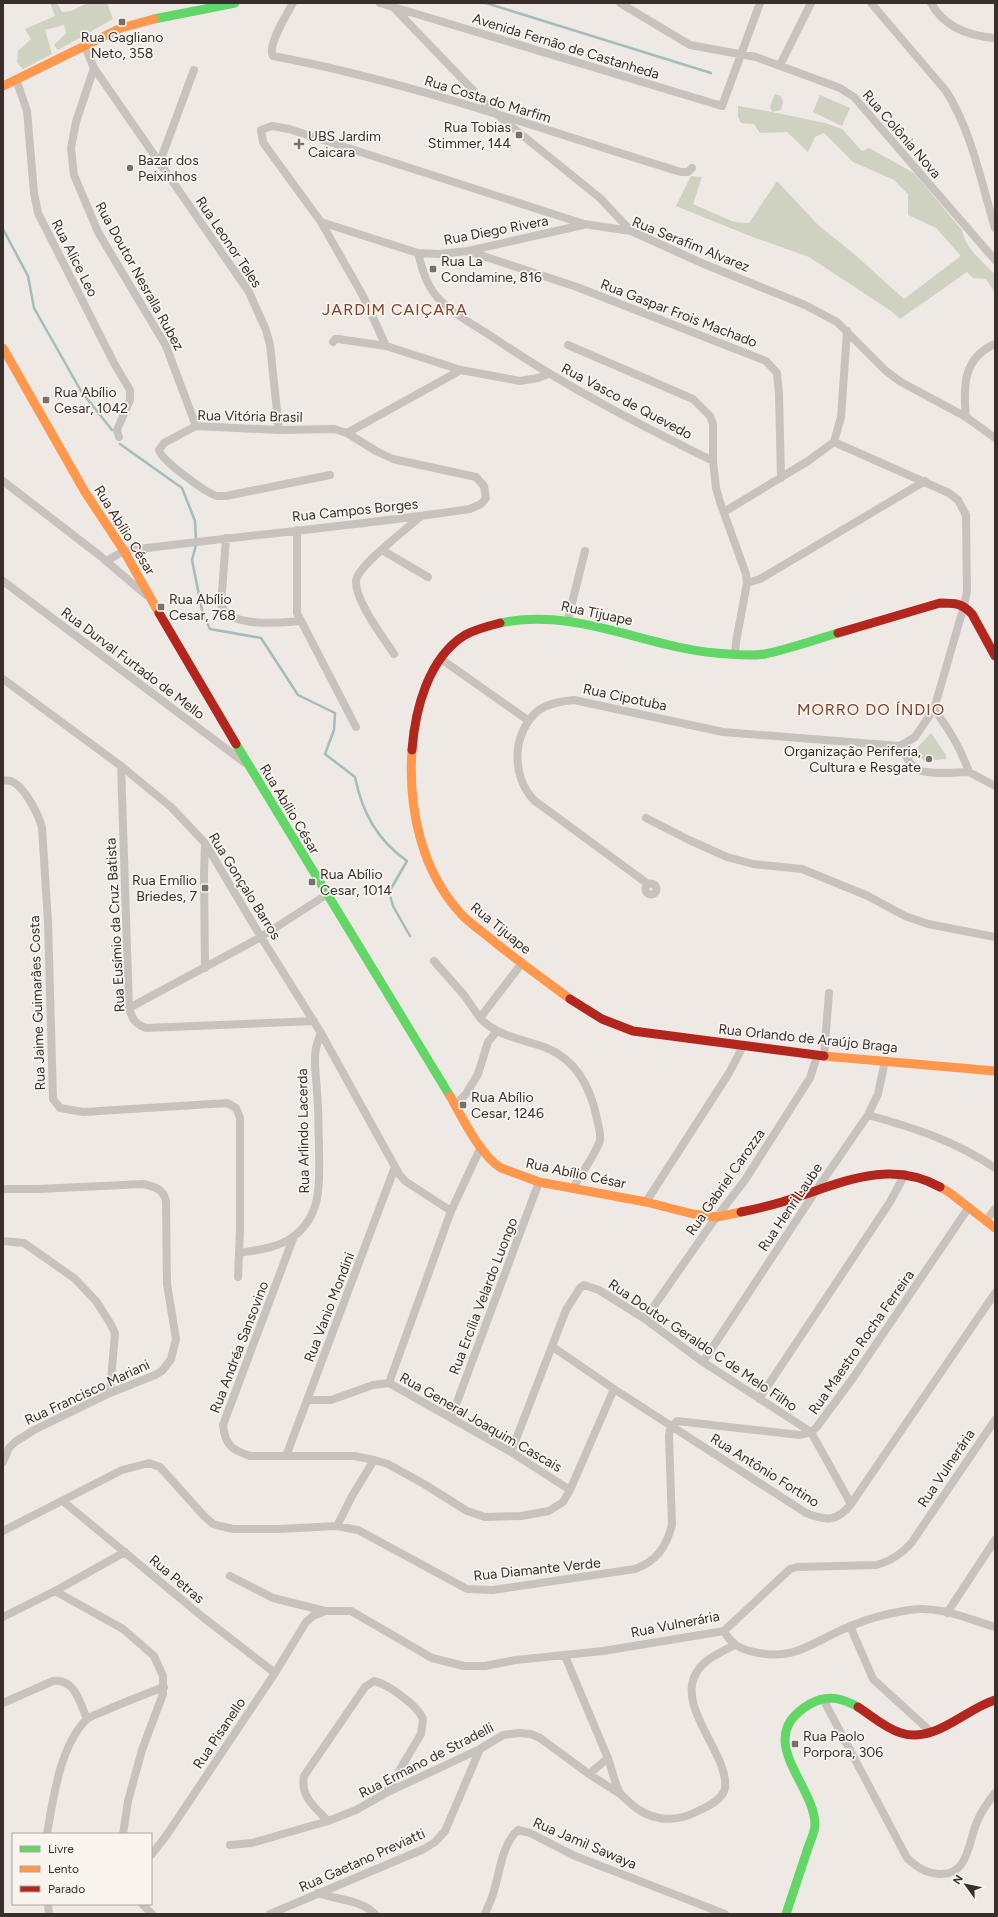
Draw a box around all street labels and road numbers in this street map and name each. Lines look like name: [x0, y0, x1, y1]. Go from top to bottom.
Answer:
street label: Avenida Fernão de Castanheda: [470, 10, 661, 83]
street label: Rua Costa do Marfim: [422, 72, 553, 127]
street label: Rua Colônia Nova: [859, 87, 945, 182]
street label: Rua Leonor Teles: [192, 194, 265, 291]
street label: Rua Doutor Nesralla Rubez: [92, 199, 188, 354]
street label: Rua Diego Rivera: [442, 212, 550, 249]
street label: Rua Serafim Alvarez: [630, 213, 752, 276]
street label: Rua Alice Leo: [48, 217, 101, 300]
street label: Rua Gaspar Frois Machado: [598, 276, 760, 351]
street label: Rua Vasco de Quevedo: [558, 360, 695, 443]
street label: Rua Vitória Brasil: [197, 407, 303, 426]
street label: Rua Abílio César: [90, 482, 159, 578]
street label: Rua Campos Borges: [291, 495, 419, 526]
street label: Rua Tijuape: [560, 598, 635, 629]
street label: Rua Durval Furtado de Mello: [58, 604, 208, 723]
street label: Rua Cipotuba: [581, 680, 668, 715]
street label: Rua Abílio César: [256, 761, 323, 858]
street label: Rua Gonçalo Barros: [205, 830, 284, 943]
street label: Rua Eusímio da Cruz Batista: [102, 837, 129, 1013]
street label: Rua Tijuape: [467, 899, 535, 958]
street label: Rua Jaime Guimarães Costa: [26, 915, 49, 1091]
street label: Rua Orlando de Araújo Braga: [717, 1021, 898, 1056]
street label: Rua Arlindo Lacerda: [294, 1068, 313, 1194]
street label: Rua Gabriel Carozza: [682, 1126, 769, 1239]
street label: Rua Abílio César: [524, 1155, 628, 1192]
street label: Rua Henri Laube: [755, 1160, 826, 1255]
street label: Rua Ercília Velardo Luongo: [446, 1215, 521, 1377]
street label: Rua Vanio Mondini: [301, 1250, 358, 1365]
street label: Rua Maestro Rocha Ferreira: [805, 1267, 918, 1418]
street label: Rua Doutor Geraldo C de Melo Filho: [605, 1276, 800, 1415]
street label: Rua Andréa Sansovino: [206, 1279, 273, 1416]
street label: Rua Francisco Mariani: [22, 1356, 152, 1429]
street label: Rua General Joaquim Cascais: [397, 1369, 565, 1476]
street label: Rua Vulnerária: [914, 1426, 979, 1510]
street label: Rua Antônio Fortino: [707, 1430, 822, 1511]
street label: Rua Petras: [146, 1552, 208, 1607]
street label: Rua Diamante Verde: [473, 1554, 602, 1585]
street label: Rua Vulnerária: [629, 1608, 721, 1641]
street label: Rua Pisanello: [189, 1695, 249, 1772]
street label: Rua Ermano de Stradelli: [356, 1719, 496, 1802]
street label: Rua Jamil Sawaya: [530, 1814, 639, 1873]
street label: Rua Gaetano Previatti: [297, 1825, 428, 1896]

